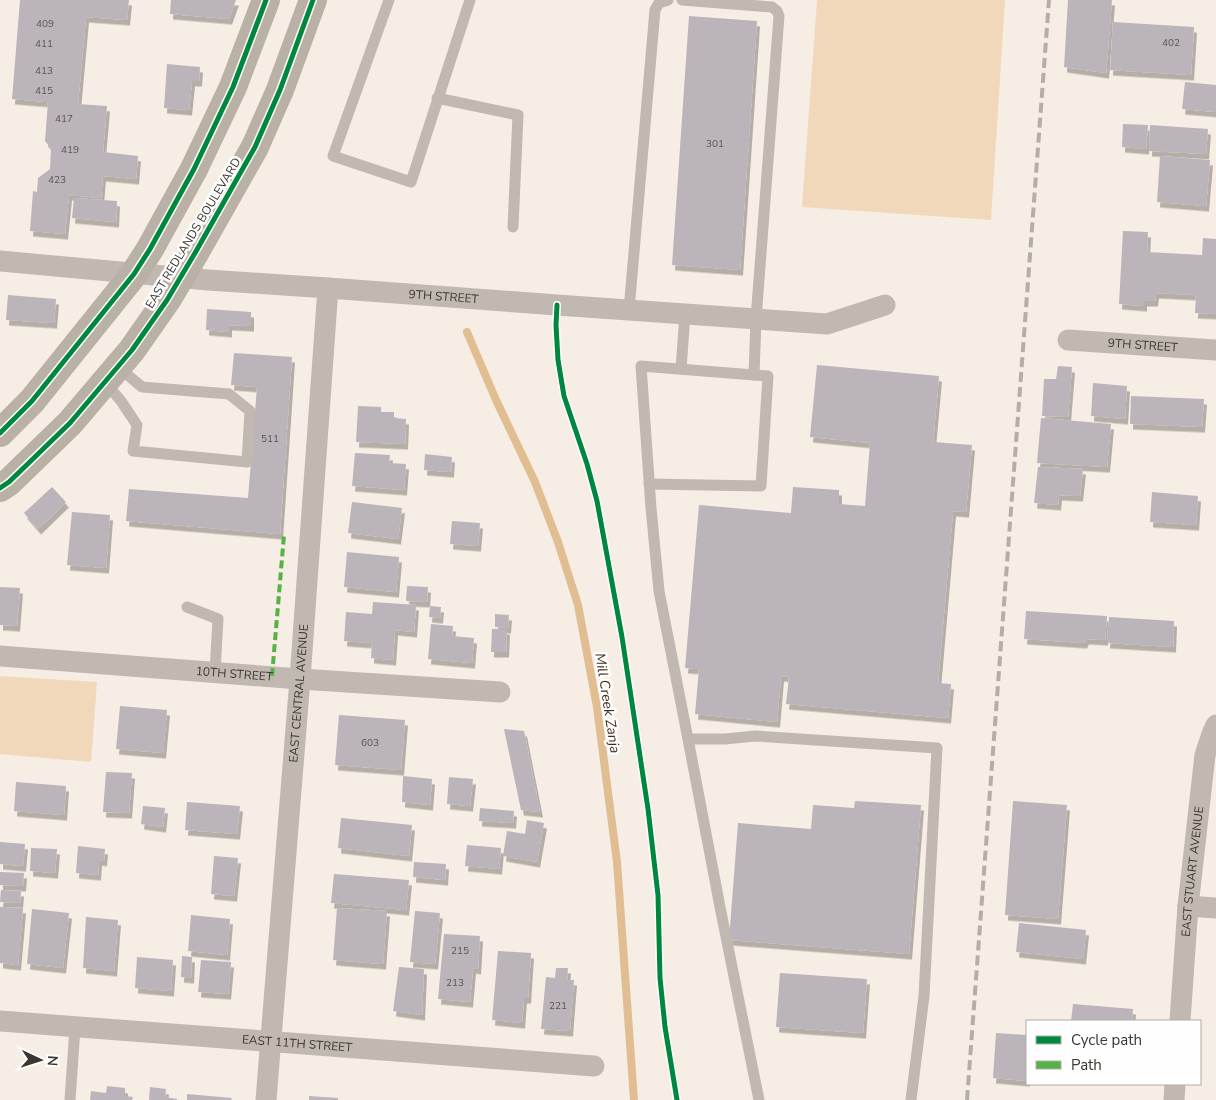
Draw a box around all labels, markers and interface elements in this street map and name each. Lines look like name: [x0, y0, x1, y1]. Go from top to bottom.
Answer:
house number: 409: [36, 17, 54, 31]
house number: 402: [1162, 36, 1180, 50]
house number: 411: [35, 37, 53, 51]
house number: 413: [35, 64, 53, 78]
house number: 415: [35, 84, 53, 98]
house number: 417: [55, 112, 73, 126]
house number: 301: [706, 137, 724, 151]
house number: 419: [61, 143, 79, 157]
street label: EAST REDLANDS BOULEVARD: [142, 155, 244, 311]
house number: 423: [48, 173, 66, 187]
street label: 9TH STREET: [408, 286, 480, 307]
street label: 9TH STREET: [1107, 335, 1179, 355]
house number: 511: [261, 432, 279, 446]
street label: EAST CENTRAL AVENUE: [285, 624, 312, 763]
water label: Mill Creek Zanja: [590, 652, 625, 755]
street label: 10TH STREET: [195, 663, 274, 685]
house number: 603: [361, 736, 379, 750]
street label: EAST STUART AVENUE: [1178, 805, 1207, 937]
house number: 215: [451, 944, 469, 958]
house number: 213: [446, 976, 464, 990]
house number: 221: [549, 999, 567, 1013]
legend: [1026, 1020, 1201, 1085]
text: Cycle path: [1071, 1030, 1142, 1050]
street label: EAST 11TH STREET: [241, 1031, 354, 1056]
north arrow: [15, 1035, 65, 1085]
text: N: [43, 1055, 62, 1067]
text: Path: [1071, 1055, 1102, 1075]

